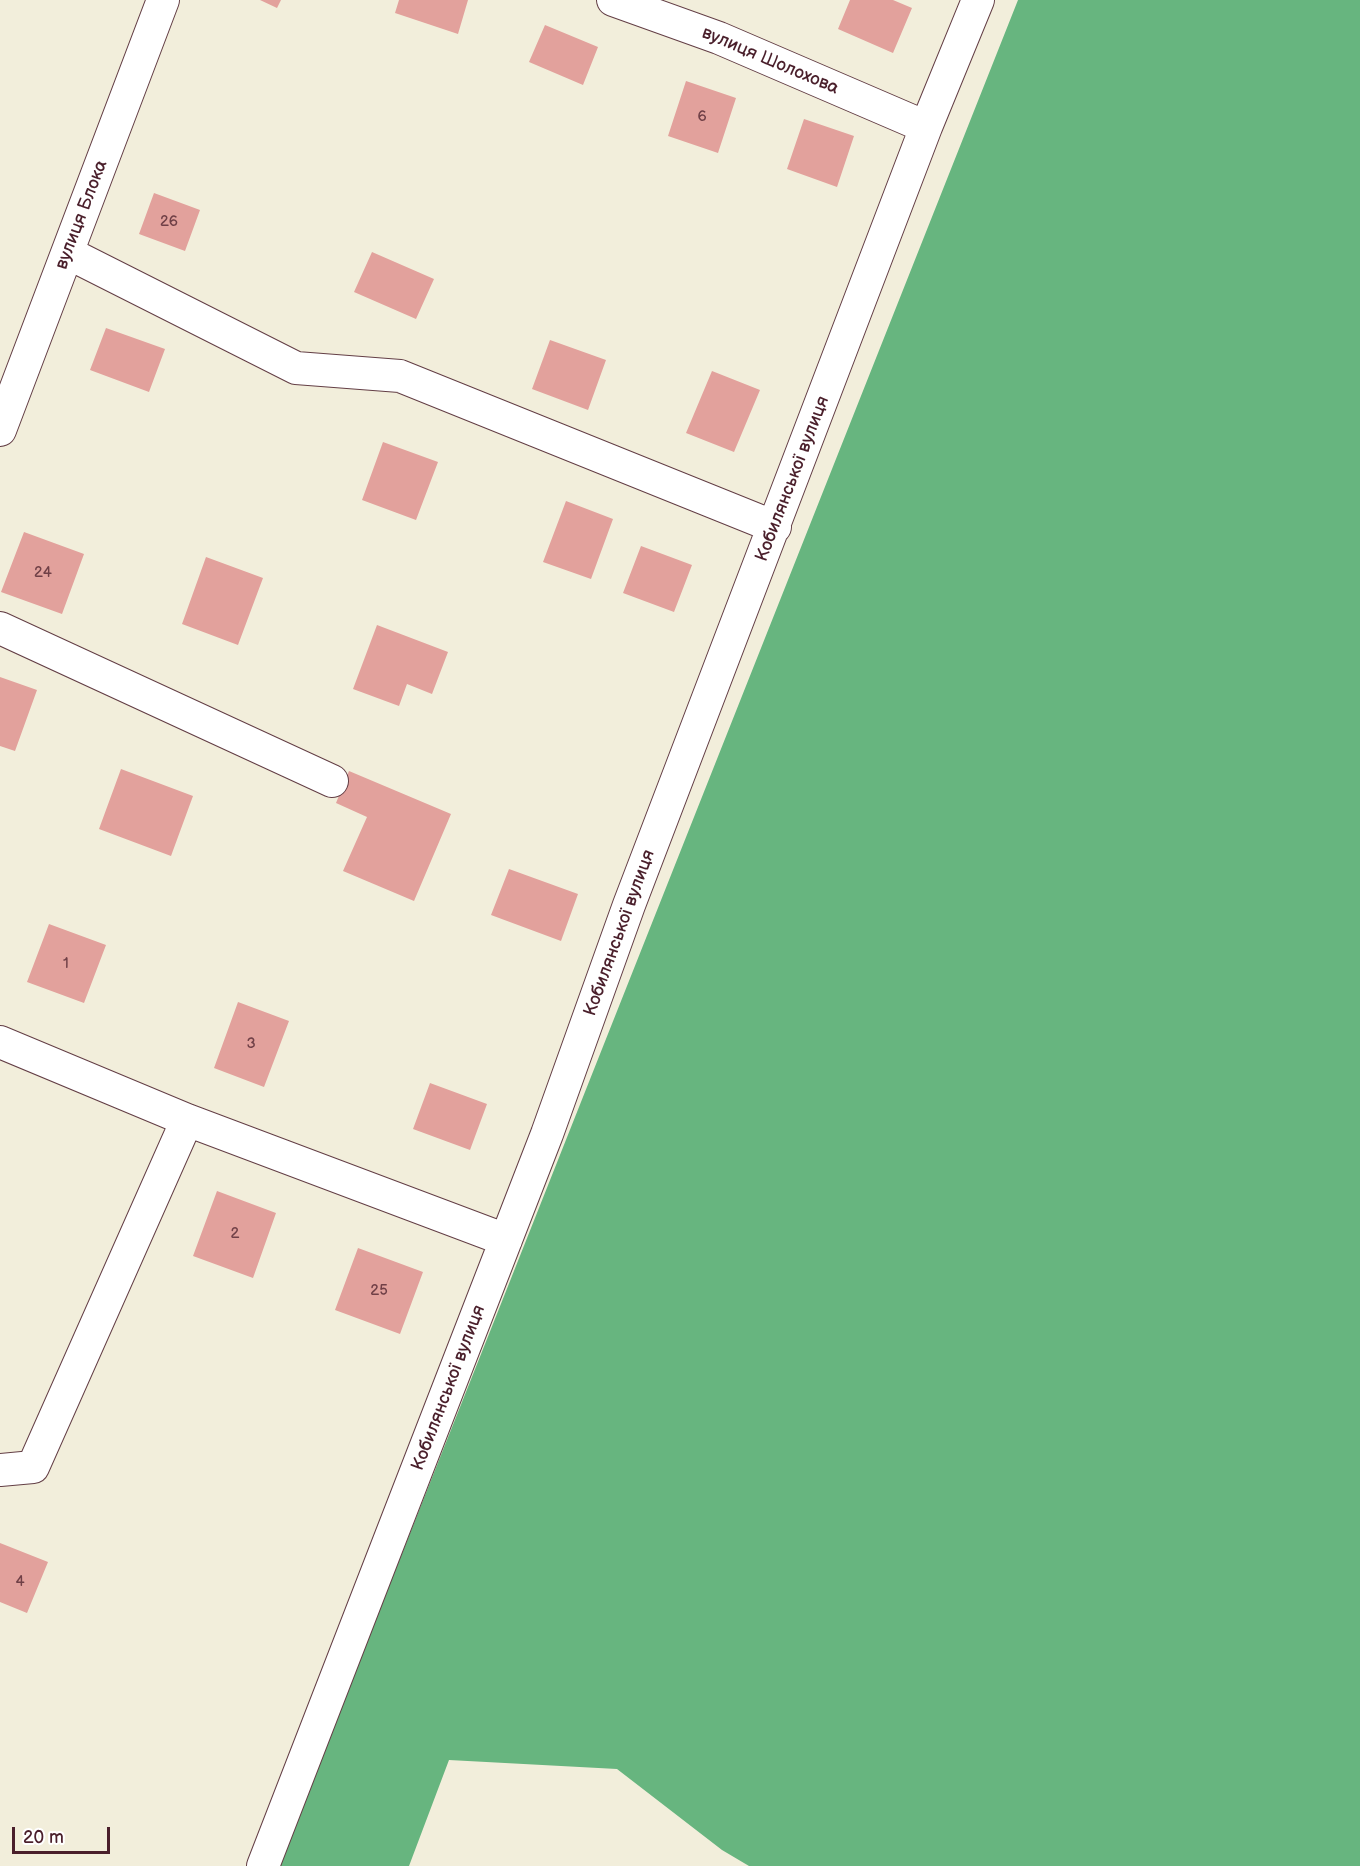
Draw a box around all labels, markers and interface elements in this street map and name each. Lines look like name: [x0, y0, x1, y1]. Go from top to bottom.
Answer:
street label: вулиця Шолохова: [698, 22, 842, 100]
house number: 6: [697, 108, 707, 126]
street label: вулиця Блока: [51, 157, 113, 273]
house number: 26: [160, 213, 178, 231]
street label: Кобилянської вулиця: [751, 393, 835, 565]
house number: 24: [34, 564, 52, 582]
street label: Кобилянської вулиця: [580, 847, 660, 1019]
house number: 1: [63, 955, 69, 973]
house number: 3: [246, 1035, 256, 1053]
house number: 2: [231, 1225, 239, 1243]
house number: 25: [370, 1282, 388, 1300]
street label: Кобилянської вулиця: [407, 1302, 491, 1474]
house number: 4: [15, 1573, 25, 1591]
scale bar: [15, 1815, 112, 1853]
text: 20 m: [23, 1827, 64, 1848]

